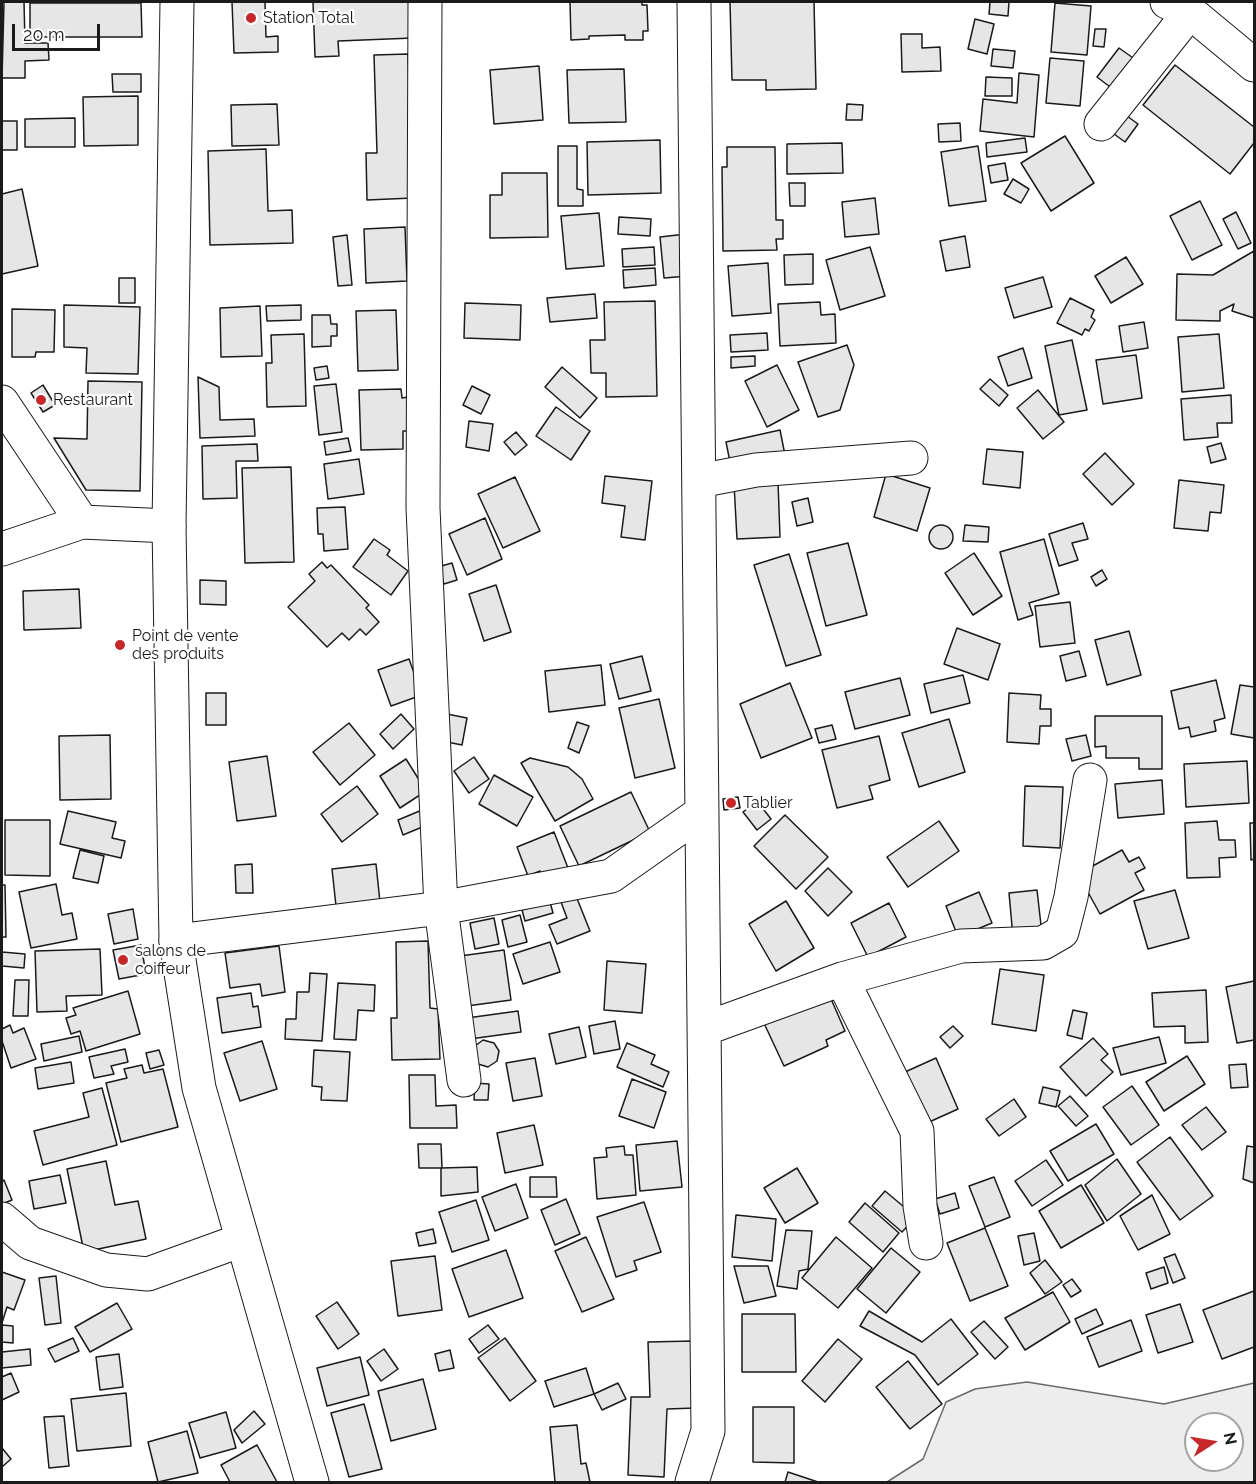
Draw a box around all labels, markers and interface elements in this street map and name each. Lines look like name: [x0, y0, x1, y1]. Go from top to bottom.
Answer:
place label: Station Total: [263, 8, 354, 28]
marker: Station Total: [244, 11, 258, 25]
scale bar: [15, 12, 104, 50]
text: 20 m: [23, 24, 65, 45]
place label: Restaurant: [53, 390, 133, 410]
marker: Restaurant: [34, 393, 48, 407]
place label: Point de vente des produits: [132, 626, 238, 664]
marker: Point de vente des produits: [113, 638, 127, 652]
place label: Tablier: [743, 793, 793, 813]
marker: Tablier: [724, 796, 738, 810]
place label: salons de coiffeur: [135, 941, 206, 979]
marker: salons de coiffeur: [116, 953, 130, 967]
north arrow: [1184, 1412, 1244, 1472]
text: N: [1220, 1431, 1241, 1447]

